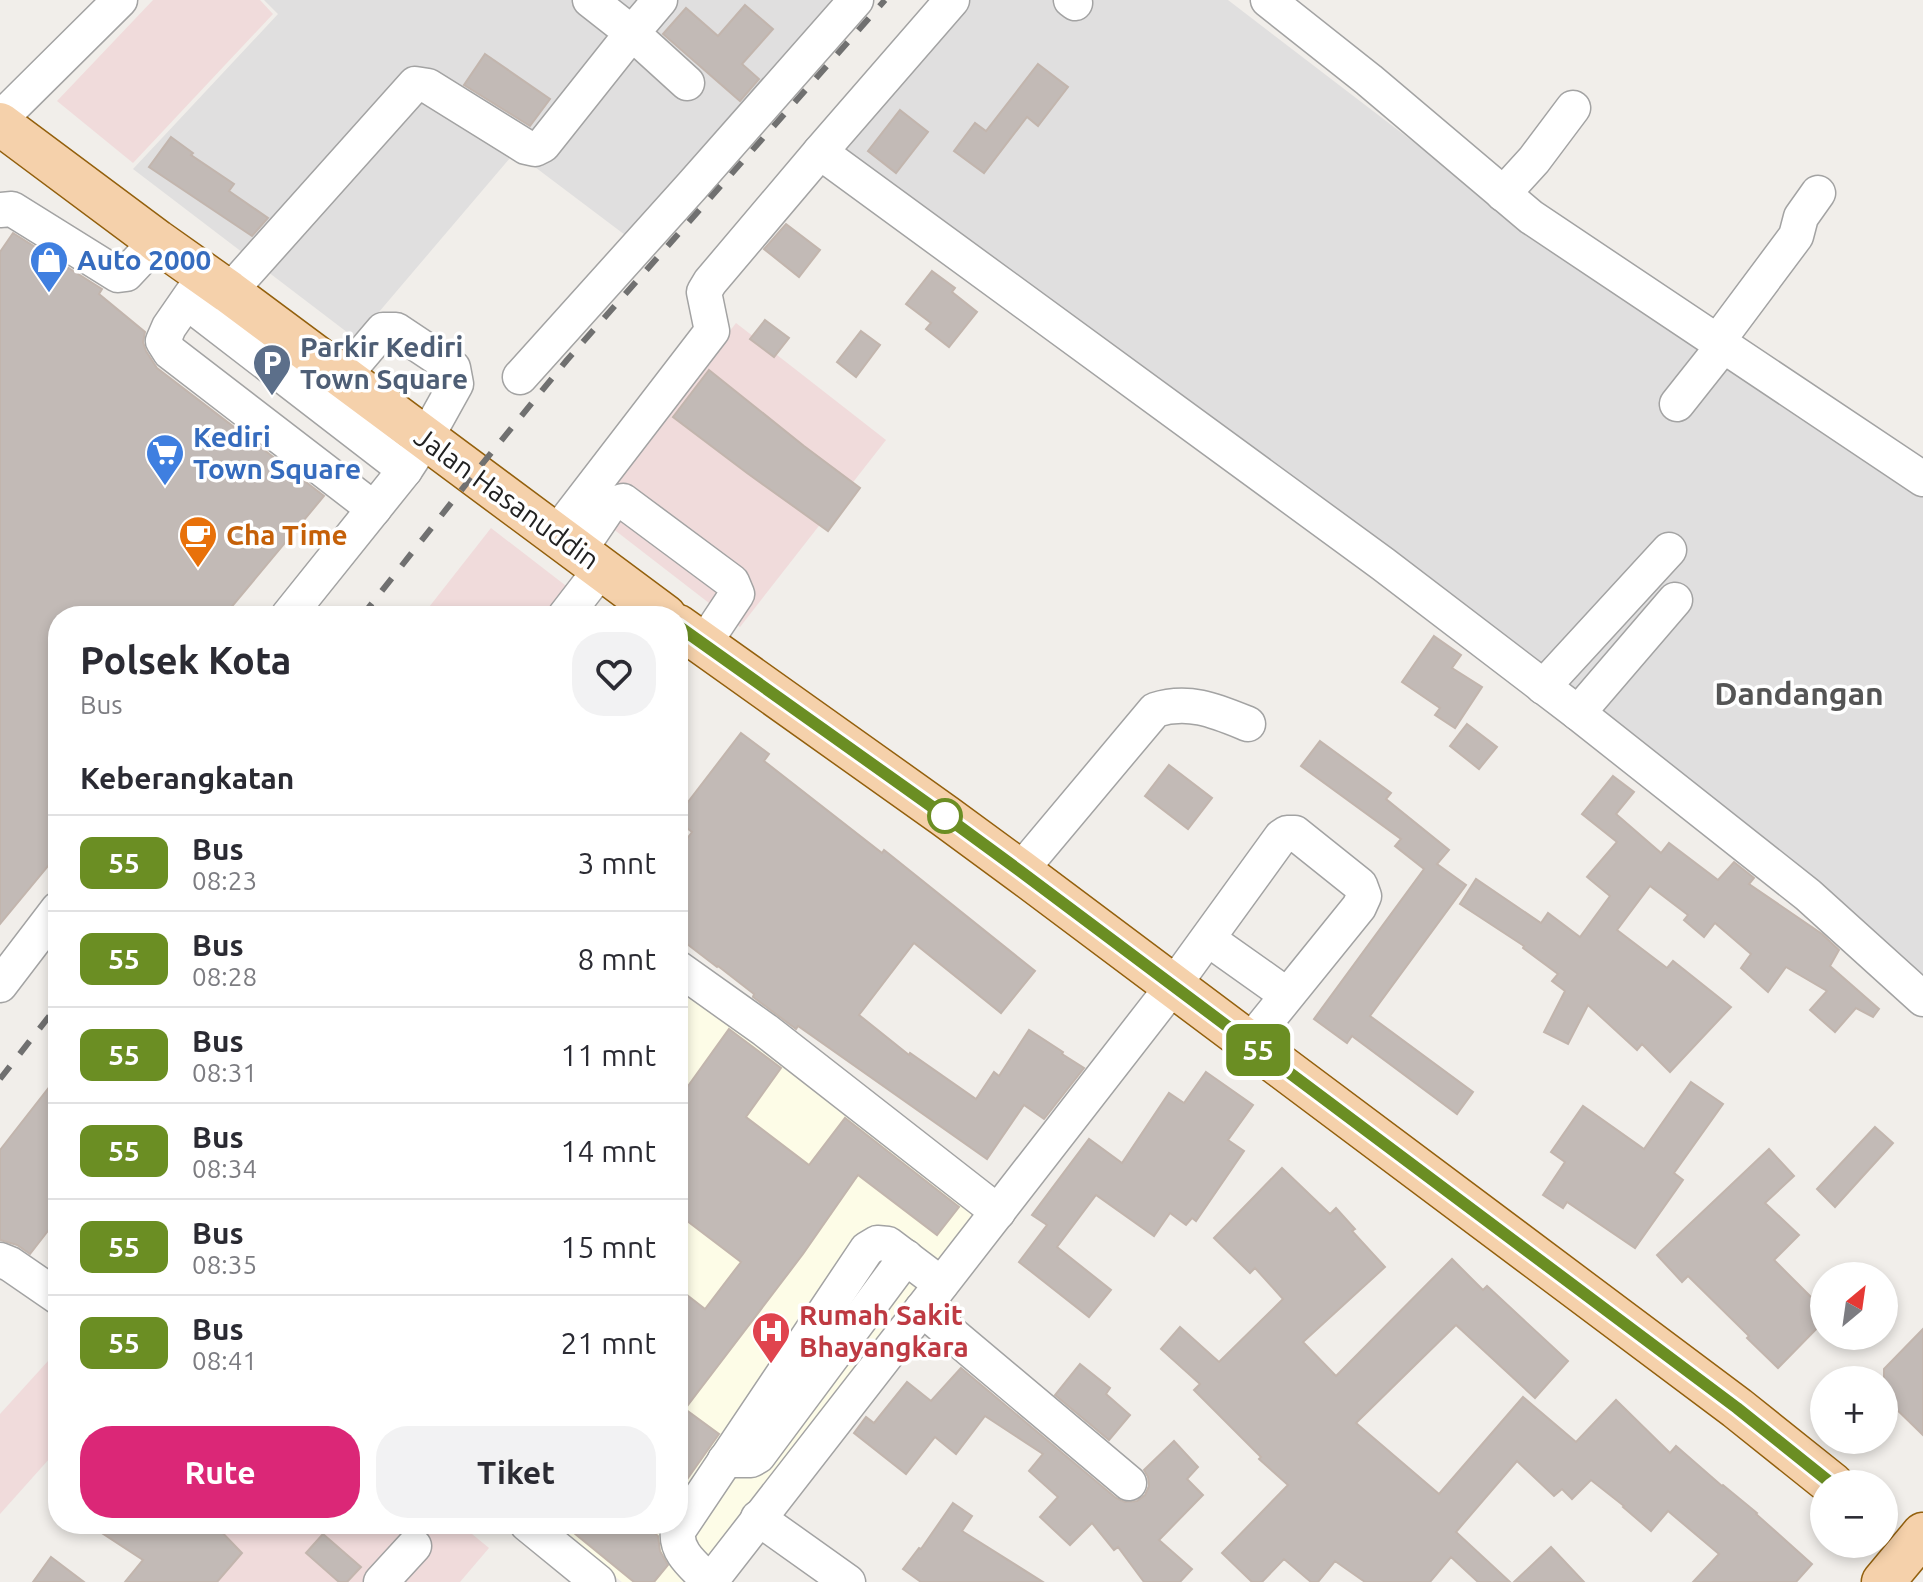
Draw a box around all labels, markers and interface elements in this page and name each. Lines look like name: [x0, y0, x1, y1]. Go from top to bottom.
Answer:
shop icon: Auto 2000: [28, 239, 70, 294]
place label: Auto 2000: [77, 244, 211, 275]
place label: Parkir Kediri Town Square: [300, 331, 468, 394]
parking icon: Parkir Kediri Town Square: [251, 342, 293, 397]
street label: Jalan Hasanuddin: [409, 420, 606, 575]
place label: Kediri Town Square: [193, 421, 361, 484]
supermarket icon: Kediri Town Square: [144, 432, 186, 487]
cafe icon: Cha Time: [177, 514, 219, 569]
place label: Cha Time: [226, 519, 348, 550]
button: heart: [572, 632, 656, 716]
text: Polsek Kota: [80, 639, 291, 681]
district label: Dandangan: [1714, 675, 1884, 711]
text: Bus: [80, 690, 123, 719]
text: Keberangkatan: [80, 761, 294, 795]
unlabelled marker: [928, 799, 962, 833]
text: Bus: [192, 832, 244, 866]
text: 3 mnt: [577, 846, 656, 880]
text: 55: [108, 847, 140, 878]
text: 08:23: [192, 866, 257, 895]
text: Bus: [192, 928, 244, 962]
text: 8 mnt: [577, 942, 656, 976]
text: 55: [108, 943, 140, 974]
text: 08:28: [192, 962, 257, 991]
text: Bus: [192, 1024, 244, 1058]
line badge: 55: [1222, 1024, 1294, 1076]
text: 55: [1242, 1034, 1274, 1065]
text: 11 mnt: [560, 1038, 656, 1072]
text: 55: [108, 1039, 140, 1070]
text: 08:31: [192, 1058, 257, 1087]
text: Bus: [192, 1120, 244, 1154]
text: 14 mnt: [560, 1134, 656, 1168]
text: 55: [108, 1135, 140, 1166]
text: 08:34: [192, 1154, 257, 1183]
text: Bus: [192, 1216, 244, 1250]
text: 15 mnt: [560, 1230, 656, 1264]
text: 55: [108, 1231, 140, 1262]
text: 08:35: [192, 1250, 257, 1279]
north arrow: [1810, 1262, 1898, 1350]
map controls: [1810, 1262, 1898, 1558]
place label: Rumah Sakit Bhayangkara: [799, 1299, 969, 1362]
hospital icon: Rumah Sakit Bhayangkara: [750, 1310, 792, 1365]
text: Bus: [192, 1312, 244, 1346]
text: 21 mnt: [560, 1326, 656, 1360]
text: 55: [108, 1327, 140, 1358]
text: 08:41: [192, 1346, 257, 1375]
button: +: [1810, 1366, 1898, 1454]
button: Rute: [80, 1426, 360, 1518]
button: Tiket: [376, 1426, 656, 1518]
button: −: [1810, 1470, 1898, 1558]

